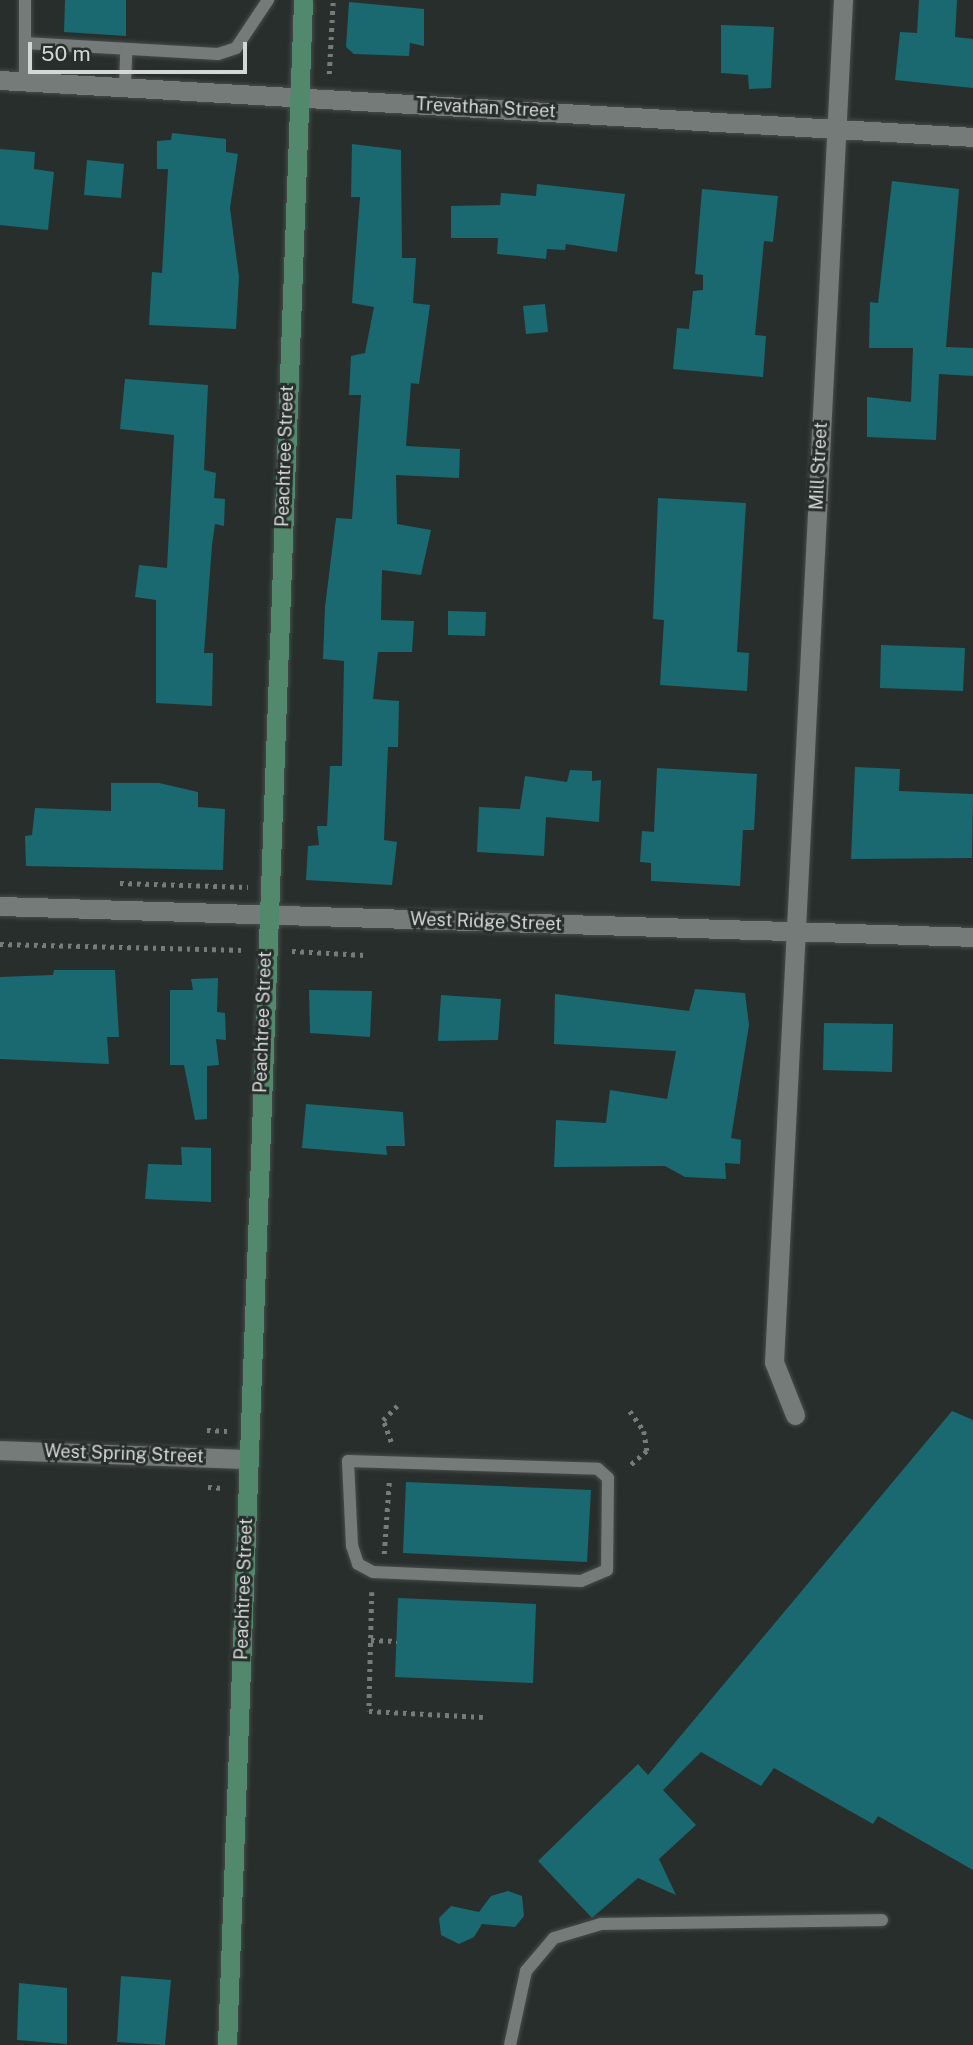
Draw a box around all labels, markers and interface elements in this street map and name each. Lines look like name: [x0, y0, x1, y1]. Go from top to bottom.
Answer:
scale bar: [32, 28, 250, 72]
text: 50 m: [41, 41, 91, 66]
street label: Trevathan Street: [415, 94, 557, 122]
street label: Peachtree Street: [272, 385, 298, 527]
street label: Mill Street: [806, 421, 832, 511]
street label: West Ridge Street: [410, 909, 562, 935]
street label: Peachtree Street: [250, 951, 276, 1093]
street label: West Spring Street: [44, 1440, 204, 1468]
street label: Peachtree Street: [231, 1518, 257, 1660]

